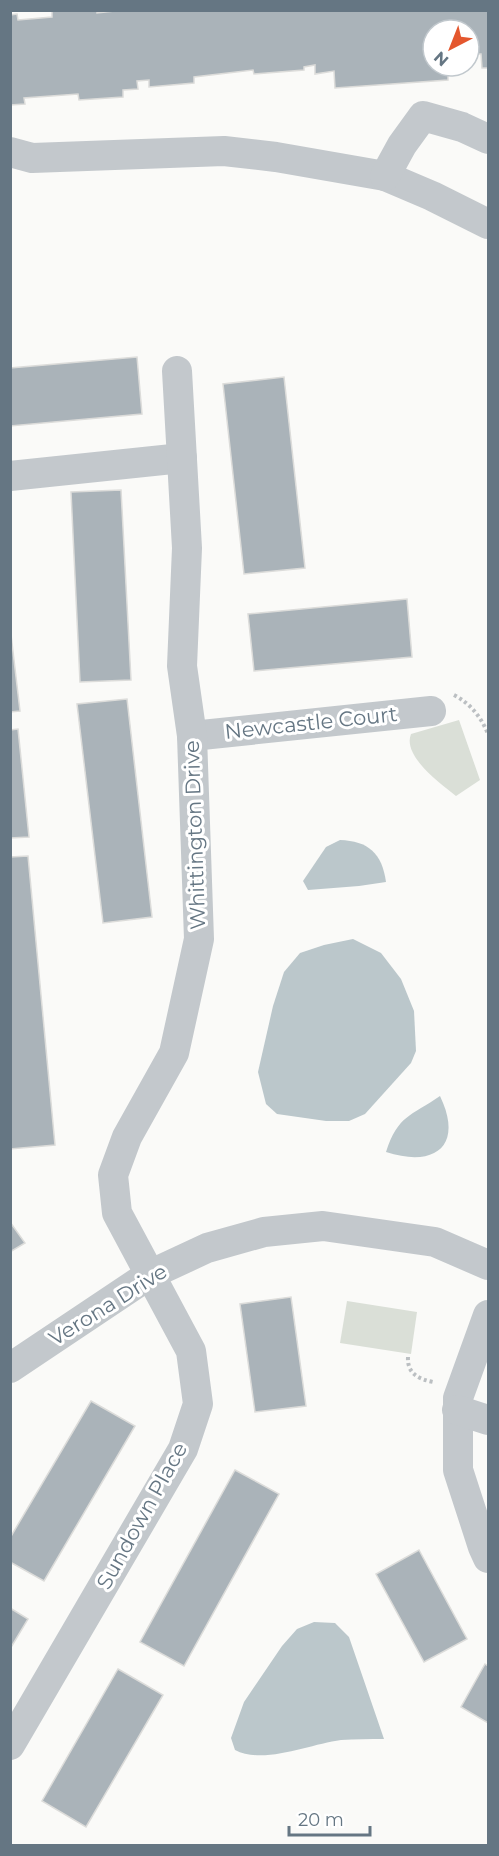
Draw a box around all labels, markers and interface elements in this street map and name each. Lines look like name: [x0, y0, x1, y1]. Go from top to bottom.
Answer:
north arrow: [421, 18, 481, 78]
text: N: [430, 47, 452, 70]
street label: Newcastle Court: [223, 701, 399, 744]
street label: Whittington Drive: [179, 740, 210, 930]
street label: Verona Drive: [44, 1258, 171, 1351]
street label: Sundown Place: [91, 1438, 192, 1594]
scale bar: [289, 1799, 370, 1837]
text: 20 m: [298, 1809, 344, 1831]

